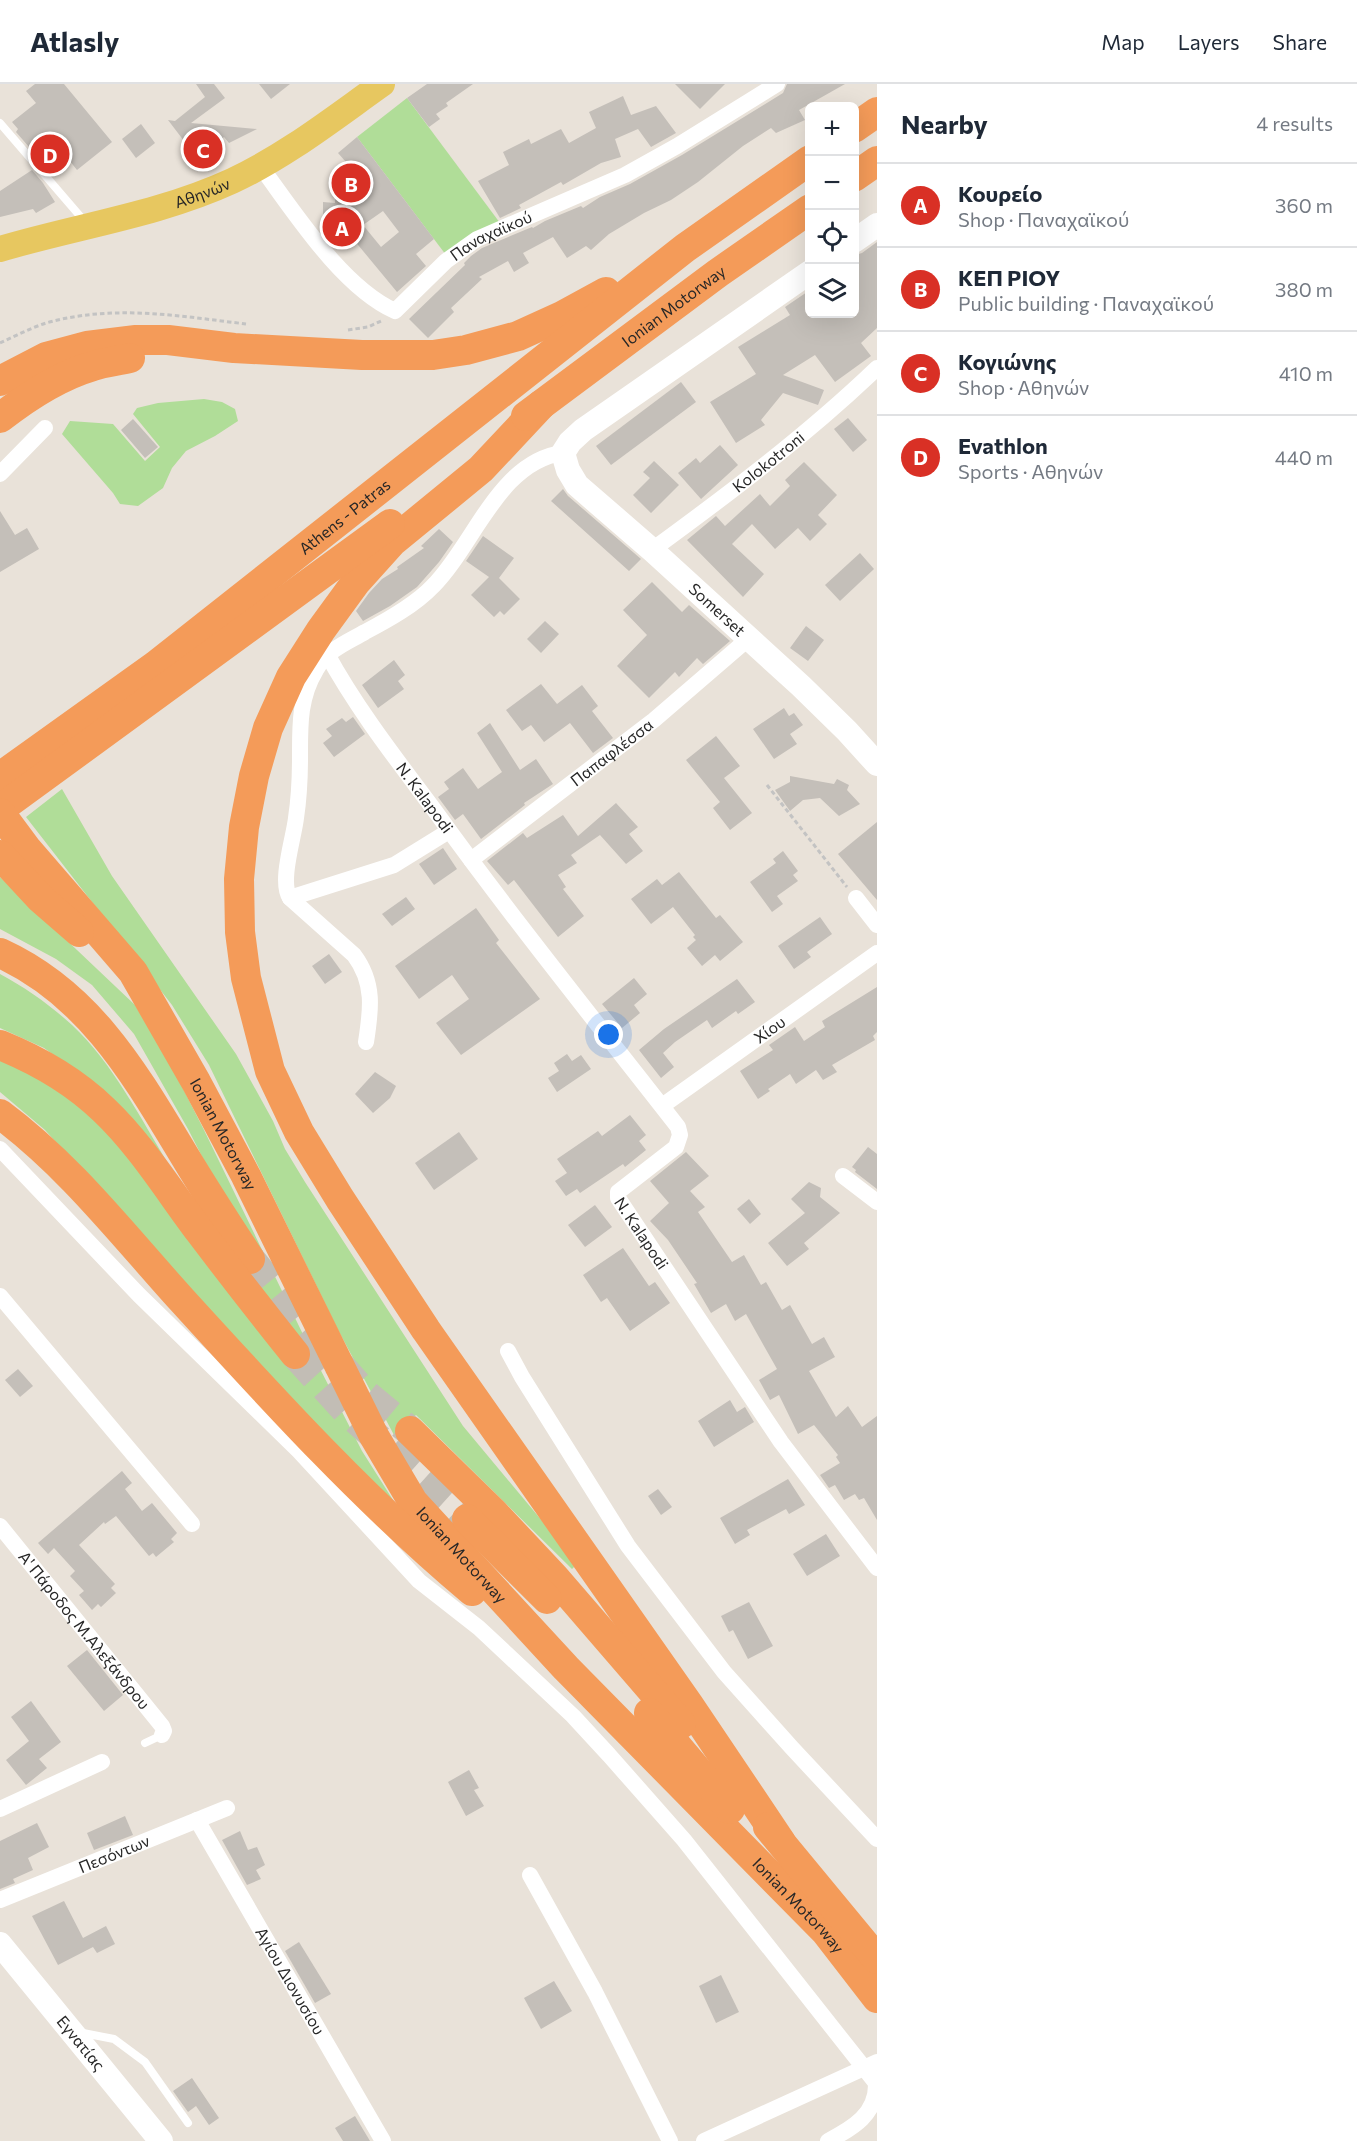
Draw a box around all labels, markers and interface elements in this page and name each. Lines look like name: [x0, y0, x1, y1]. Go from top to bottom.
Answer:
text: Atlasly: [30, 24, 119, 58]
text: Map: [1101, 29, 1145, 54]
text: Layers: [1178, 29, 1240, 54]
text: Share: [1273, 29, 1327, 54]
map controls: [805, 102, 859, 318]
button: +: [805, 102, 859, 156]
text: Nearby: [901, 108, 988, 139]
text: 4 results: [1256, 111, 1333, 135]
pin: C: [184, 126, 222, 172]
pin: D: [31, 132, 70, 176]
button: −: [805, 156, 859, 210]
pin: B: [332, 160, 370, 206]
street label: Αθηνών: [172, 173, 233, 211]
text: Κουρείο: [958, 180, 1042, 207]
text: A: [913, 193, 928, 217]
text: 360 m: [1275, 193, 1333, 217]
pin: A: [322, 204, 362, 250]
street label: Παναχαϊκού: [446, 207, 534, 264]
text: Shop · Παναχαϊκού: [958, 207, 1129, 231]
button: locate: [805, 210, 859, 264]
street label: Ionian Motorway: [618, 261, 729, 350]
button: layers: [805, 264, 859, 318]
text: ΚΕΠ ΡΙΟΥ: [958, 264, 1060, 291]
text: B: [914, 277, 927, 301]
text: 380 m: [1275, 277, 1333, 301]
text: Public building · Παναχαϊκού: [958, 291, 1214, 315]
text: Κογιώνης: [958, 348, 1057, 375]
text: C: [914, 361, 927, 385]
text: 410 m: [1279, 361, 1333, 385]
text: Shop · Αθηνών: [958, 375, 1089, 399]
street label: Kolokotroni: [728, 427, 808, 496]
text: Evathlon: [958, 432, 1048, 459]
text: D: [913, 445, 928, 469]
text: 440 m: [1275, 445, 1333, 469]
text: Sports · Αθηνών: [958, 459, 1103, 483]
street label: Athens - Patras: [295, 474, 394, 558]
street label: Somerset: [685, 579, 750, 640]
street label: Παπαφλέσσα: [566, 714, 656, 790]
street label: N. Kalapodi: [393, 758, 458, 836]
street label: Χίου: [750, 1011, 789, 1047]
your location: [594, 1020, 623, 1049]
street label: Ionian Motorway: [187, 1074, 261, 1193]
street label: N. Kalapodi: [611, 1193, 673, 1273]
street label: Ionian Motorway: [413, 1502, 511, 1607]
street label: Α' Πάροδος Μ.Αλεξάνδρου: [15, 1547, 154, 1713]
street label: Πεσόντων: [75, 1830, 152, 1876]
street label: Ionian Motorway: [749, 1853, 848, 1956]
street label: Αγίου Διονυσίου: [252, 1924, 329, 2038]
street label: Εγνατίας: [53, 2011, 109, 2074]

